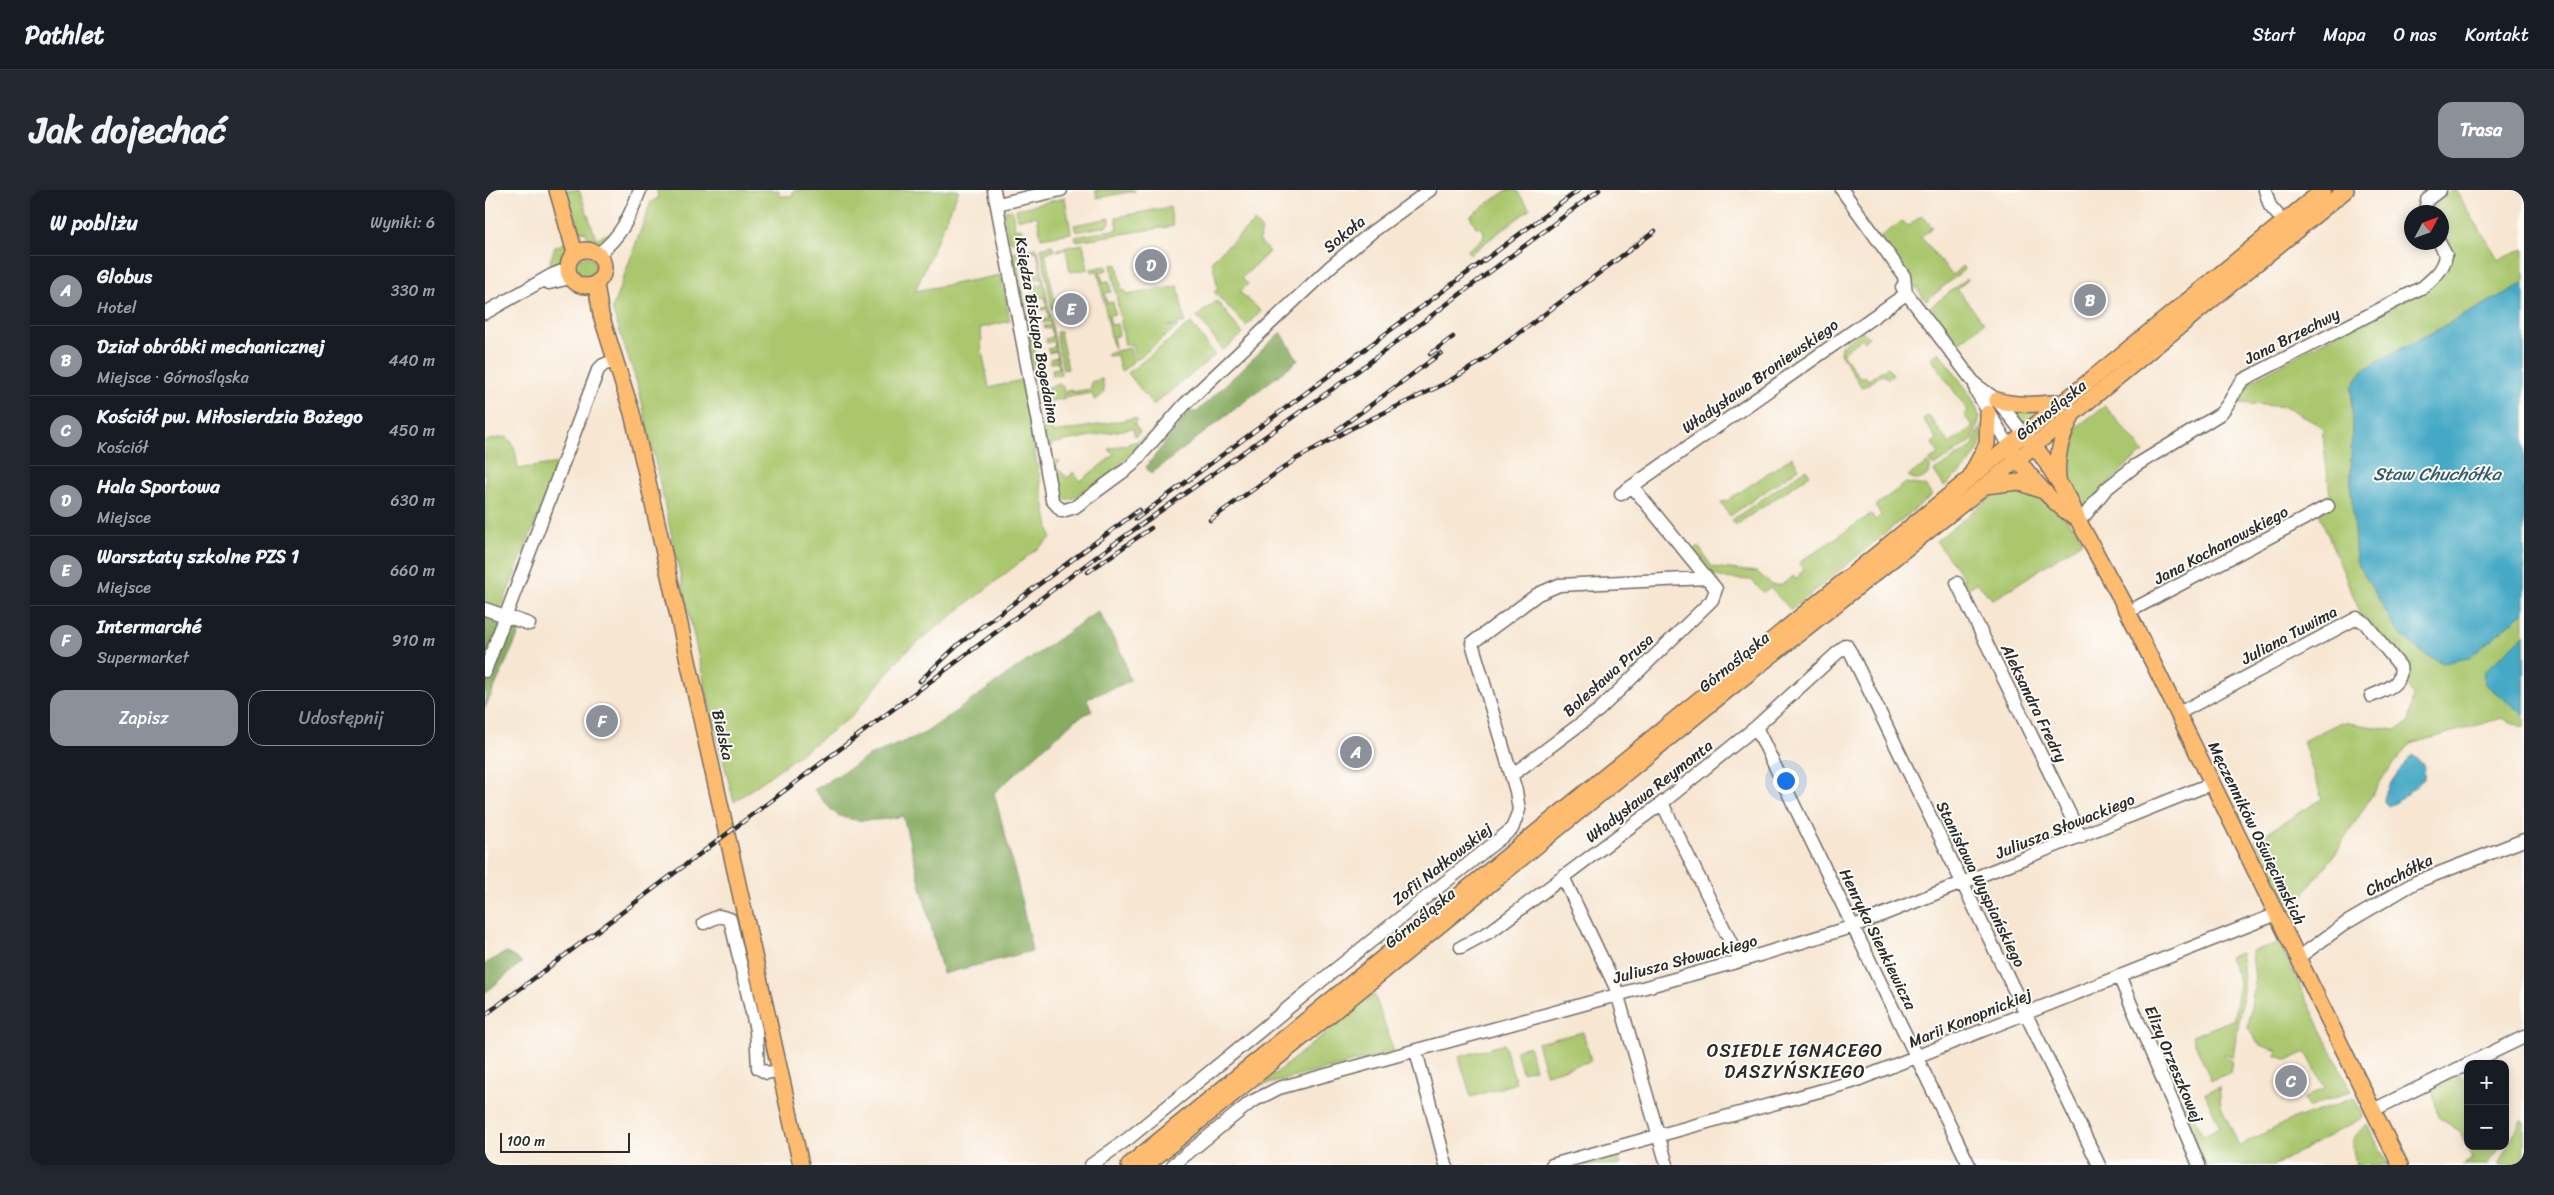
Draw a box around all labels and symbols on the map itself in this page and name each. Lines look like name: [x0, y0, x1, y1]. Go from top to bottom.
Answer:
north arrow: [2404, 205, 2449, 250]
street label: Sokoła: [1316, 208, 1372, 260]
street label: Księdza Biskupa Bogedaina: [1006, 234, 1068, 426]
pin: D: [1135, 246, 1167, 284]
pin: B: [2074, 281, 2106, 319]
pin: E: [1055, 290, 1087, 328]
street label: Jana Brzechwy: [2238, 299, 2346, 373]
street label: Władysława Broniewskiego: [1675, 311, 1845, 441]
street label: Górnośląska: [2009, 371, 2094, 448]
water label: Staw Chuchółka: [2373, 458, 2503, 490]
street label: Jana Kochanowskiego: [2147, 497, 2294, 593]
street label: Juliana Tuwima: [2235, 597, 2342, 673]
street label: Górnośląska: [1692, 623, 1777, 700]
street label: Bolesława Prusa: [1556, 626, 1660, 724]
street label: Aleksandra Fredry: [1992, 638, 2076, 768]
pin: F: [586, 702, 618, 740]
street label: Bielska: [703, 707, 743, 763]
street label: Władysława Reymonta: [1579, 732, 1719, 850]
pin: A: [1340, 733, 1372, 771]
street label: Męczenników Oświęcimskich: [2200, 736, 2314, 930]
your location: [1773, 768, 1799, 794]
street label: Juliusza Słowackiego: [1990, 785, 2139, 868]
street label: Stanisława Wyspiańskiego: [1928, 796, 2034, 972]
street label: Zofii Nałkowskiej: [1385, 815, 1500, 913]
street label: Chochółka: [2360, 845, 2439, 904]
street label: Henryka Sienkiewicza: [1831, 863, 1925, 1016]
street label: Górnośląska: [1378, 879, 1463, 956]
street label: Juliusza Słowackiego: [1609, 926, 1760, 992]
street label: Marii Konopnickiej: [1904, 980, 2037, 1056]
street label: Elizy Orzeszkowej: [2136, 1001, 2212, 1128]
district label: OSIEDLE IGNACEGO DASZYŃSKIEGO: [1707, 1035, 1883, 1088]
pin: C: [2275, 1062, 2307, 1100]
scale bar: [500, 1130, 630, 1153]

